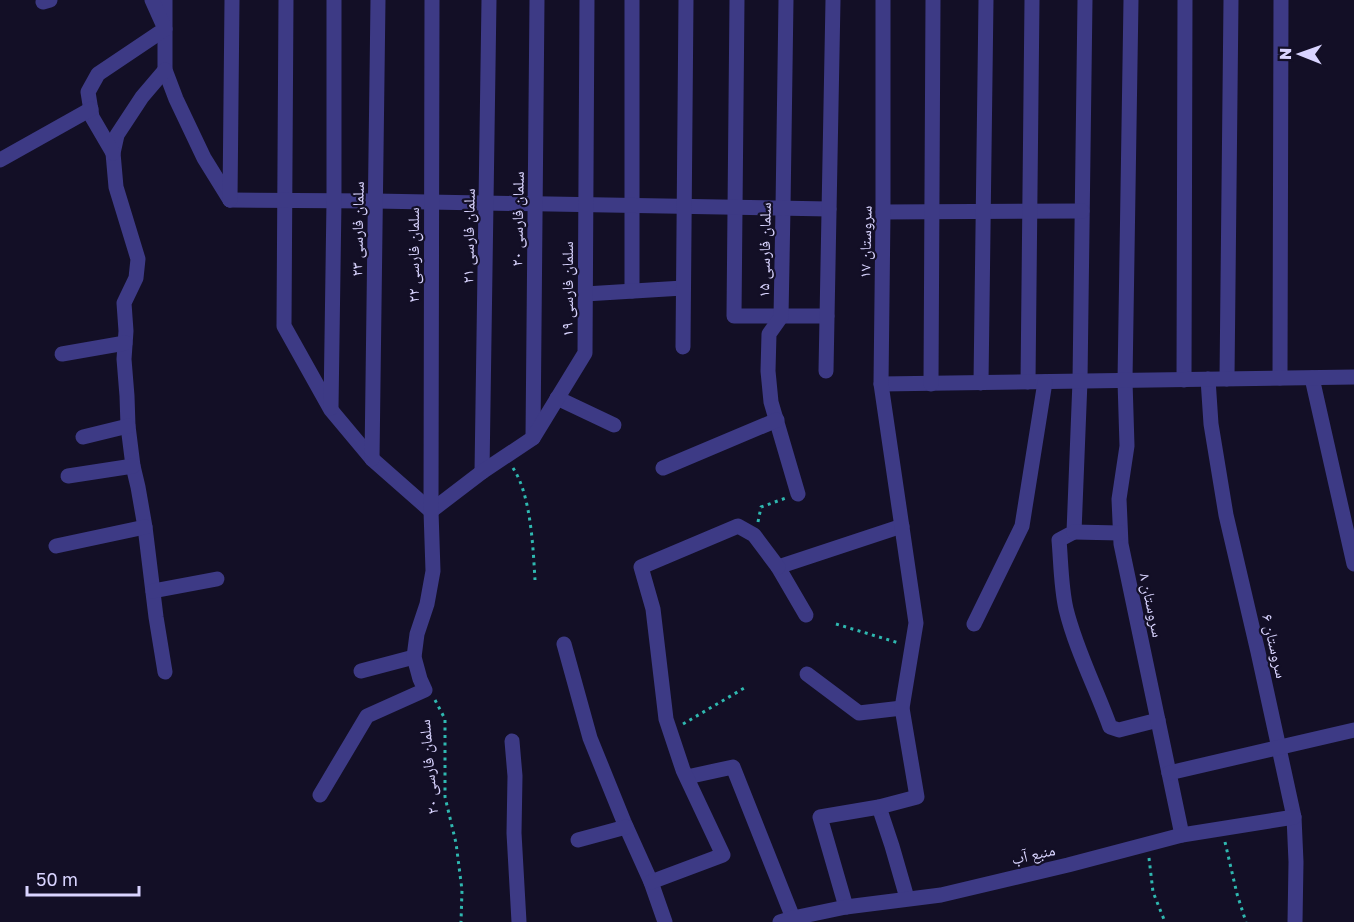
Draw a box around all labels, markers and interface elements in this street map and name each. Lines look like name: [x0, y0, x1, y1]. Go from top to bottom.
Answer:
north arrow: [1270, 24, 1330, 84]
text: N: [1275, 47, 1295, 60]
street label: سلمان فارسی ۲۰: [506, 171, 529, 267]
street label: سلمان فارسی ۲۳: [346, 181, 369, 277]
street label: سلمان فارسی ۲۱: [457, 188, 480, 284]
street label: سلمان فارسی ۱۵: [753, 202, 776, 298]
street label: سروستان ۱۷: [854, 206, 877, 278]
street label: سلمان فارسی ۲۲: [403, 207, 424, 303]
street label: سلمان فارسی ۱۹: [557, 241, 578, 337]
street label: سروستان ۸: [1134, 571, 1169, 639]
street label: سروستان ۶: [1257, 612, 1292, 680]
street label: سلمان فارسی ۲۰: [414, 719, 443, 815]
street label: منبع آب: [1009, 839, 1057, 870]
scale bar: [27, 859, 140, 897]
text: 50 m: [36, 868, 78, 890]

